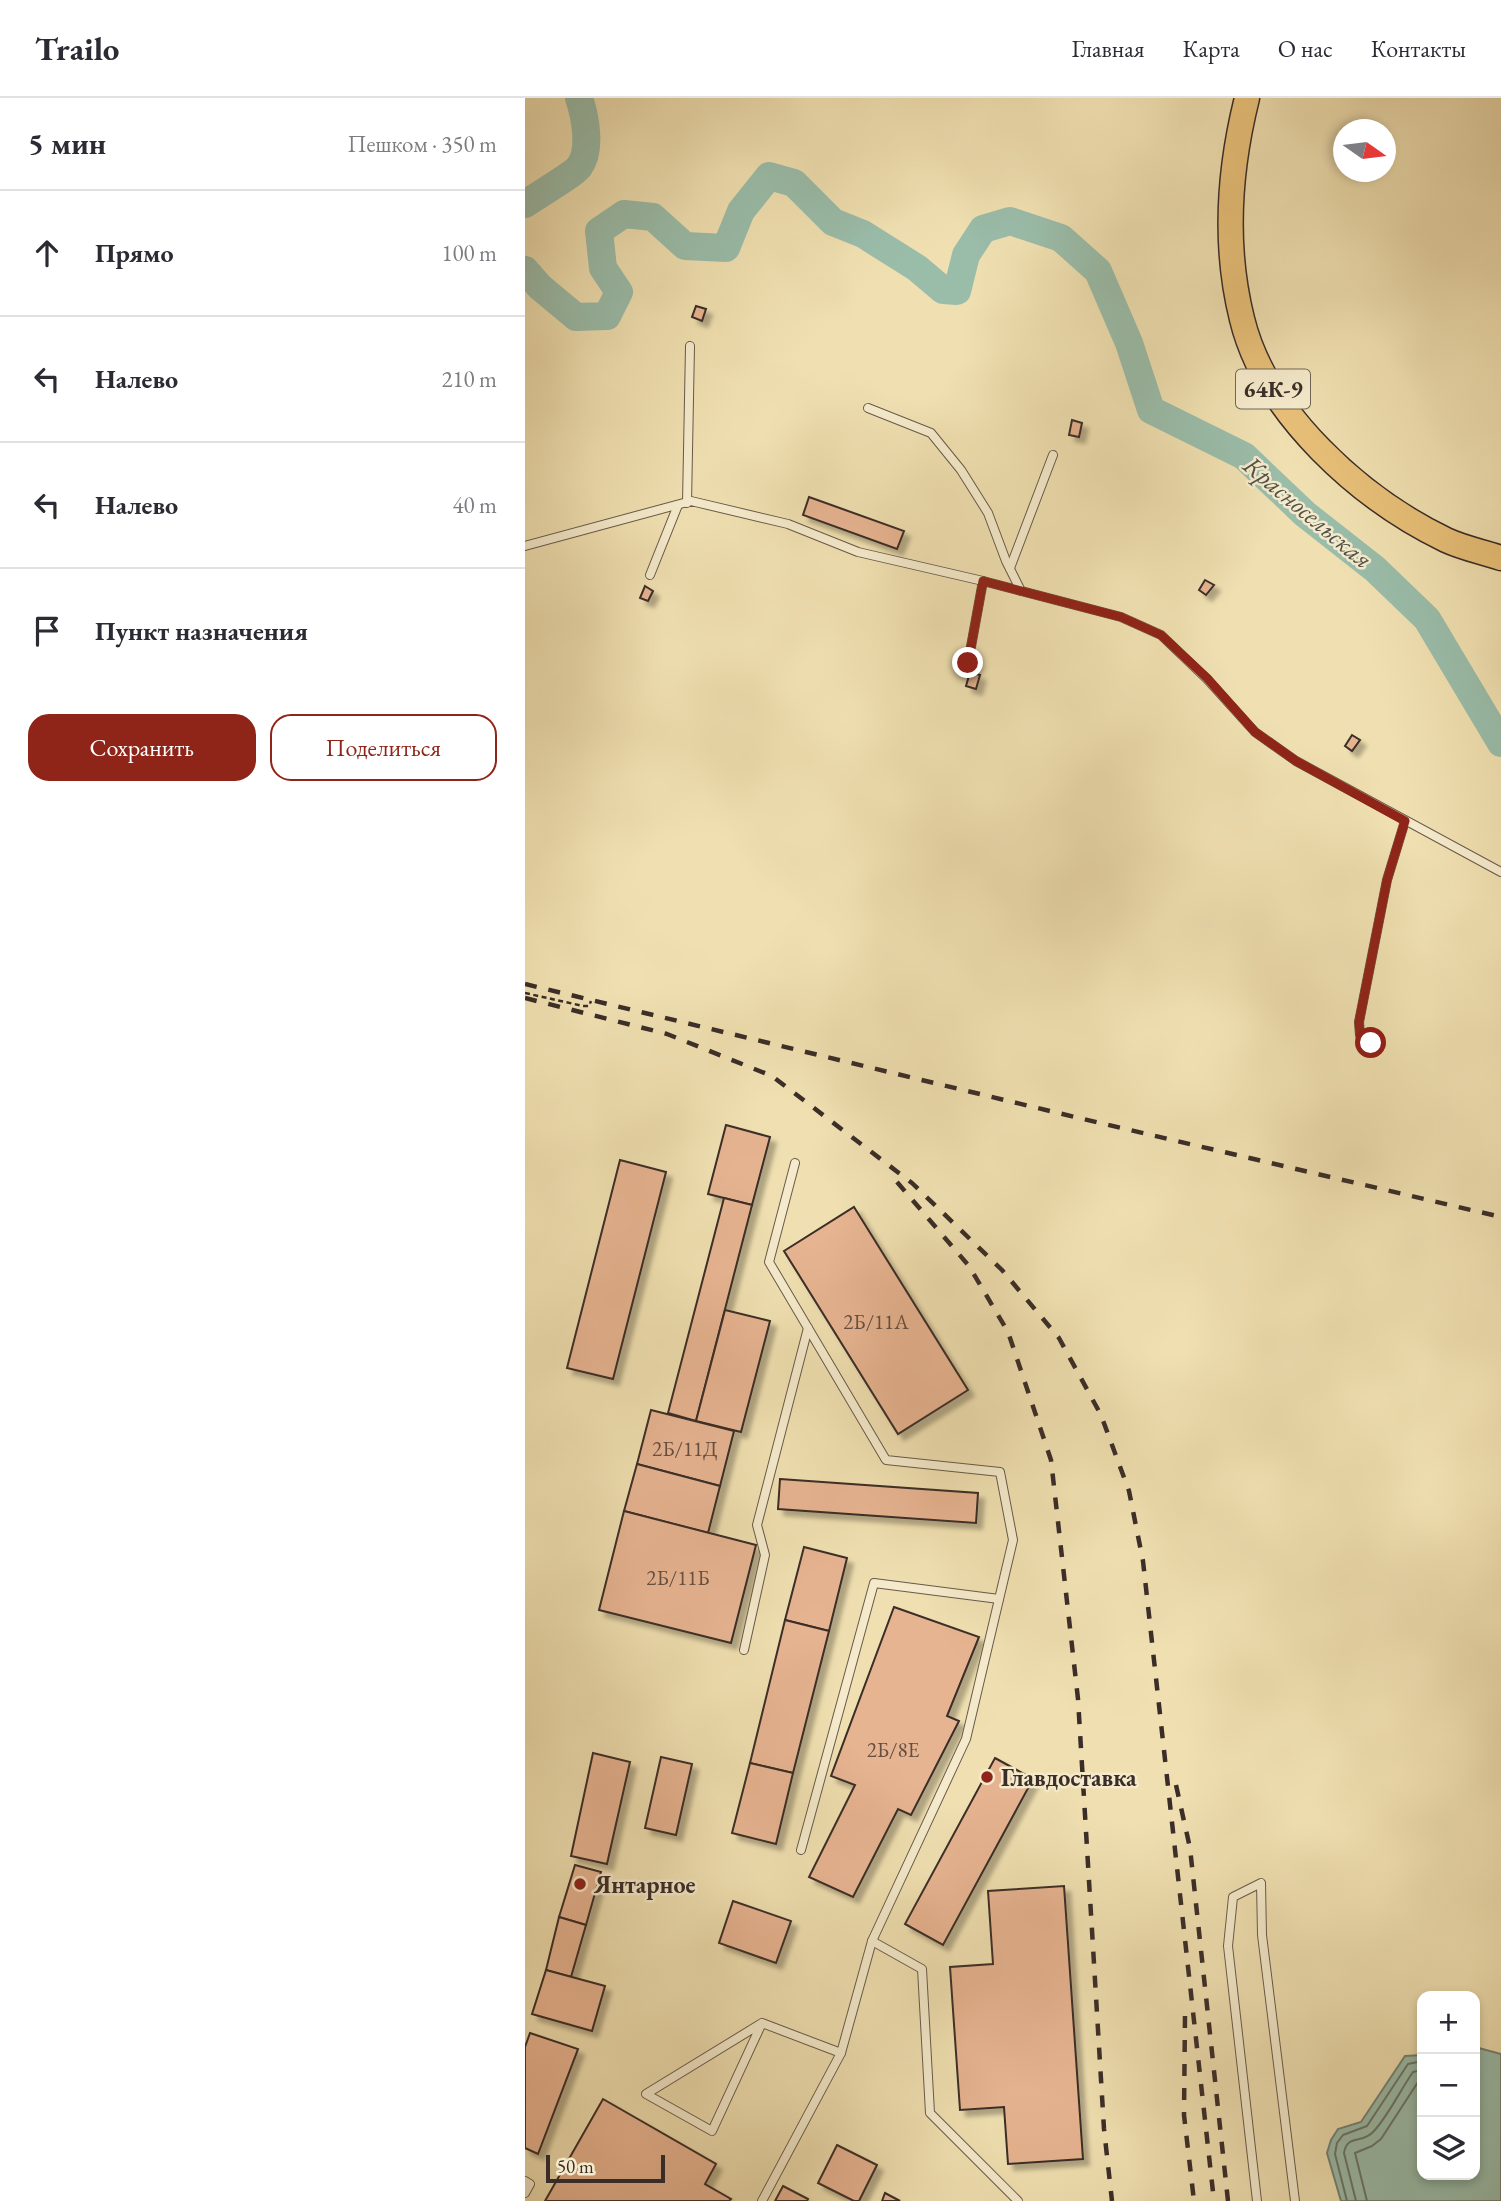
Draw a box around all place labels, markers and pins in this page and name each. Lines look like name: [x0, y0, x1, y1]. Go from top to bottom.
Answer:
place label: Главдоставка: [1001, 1762, 1137, 1793]
marker: Главдоставка: [979, 1769, 995, 1785]
place label: Янтарное: [593, 1869, 696, 1900]
marker: Янтарное: [572, 1876, 588, 1892]

